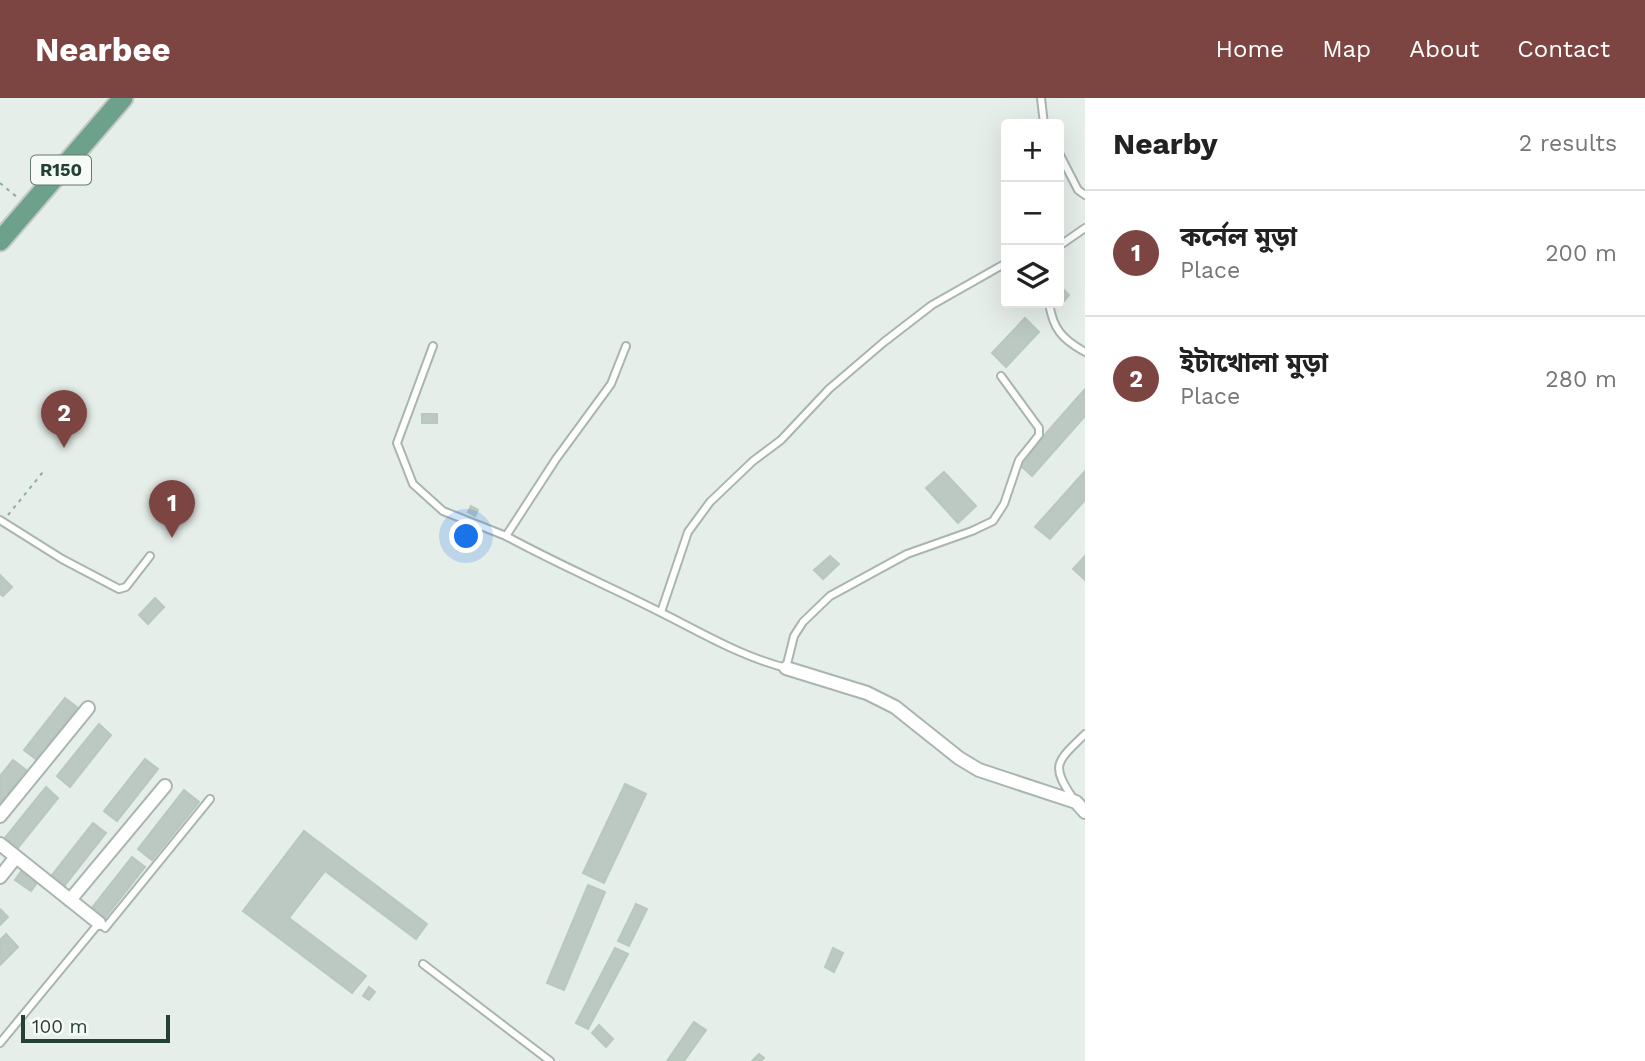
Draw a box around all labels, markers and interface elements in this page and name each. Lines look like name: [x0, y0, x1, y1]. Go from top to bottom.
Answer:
text: Nearbee: [35, 30, 171, 69]
text: Home: [1216, 35, 1284, 63]
text: Map: [1322, 35, 1371, 63]
text: About: [1409, 35, 1479, 63]
text: Contact: [1517, 35, 1610, 63]
map controls: [1001, 119, 1064, 308]
button: +: [1001, 119, 1064, 182]
text: Nearby: [1113, 126, 1218, 161]
text: 2 results: [1519, 130, 1617, 157]
road number: R150: [31, 156, 91, 184]
button: −: [1001, 182, 1064, 245]
text: কর্নেল মুড়া: [1180, 222, 1297, 252]
text: 1: [1131, 240, 1141, 267]
text: 200 m: [1545, 240, 1617, 267]
button: layers: [1001, 245, 1064, 308]
text: Place: [1180, 257, 1240, 284]
text: ইটাখোলা মুড়া: [1180, 348, 1328, 378]
text: 2: [1129, 366, 1143, 393]
text: 280 m: [1545, 366, 1617, 393]
text: Place: [1180, 383, 1240, 410]
pin: 2: [41, 390, 87, 448]
pin: 1: [149, 480, 195, 538]
your location: [449, 519, 483, 553]
scale bar: [21, 1012, 170, 1044]
text: 100 m: [32, 1015, 88, 1038]

